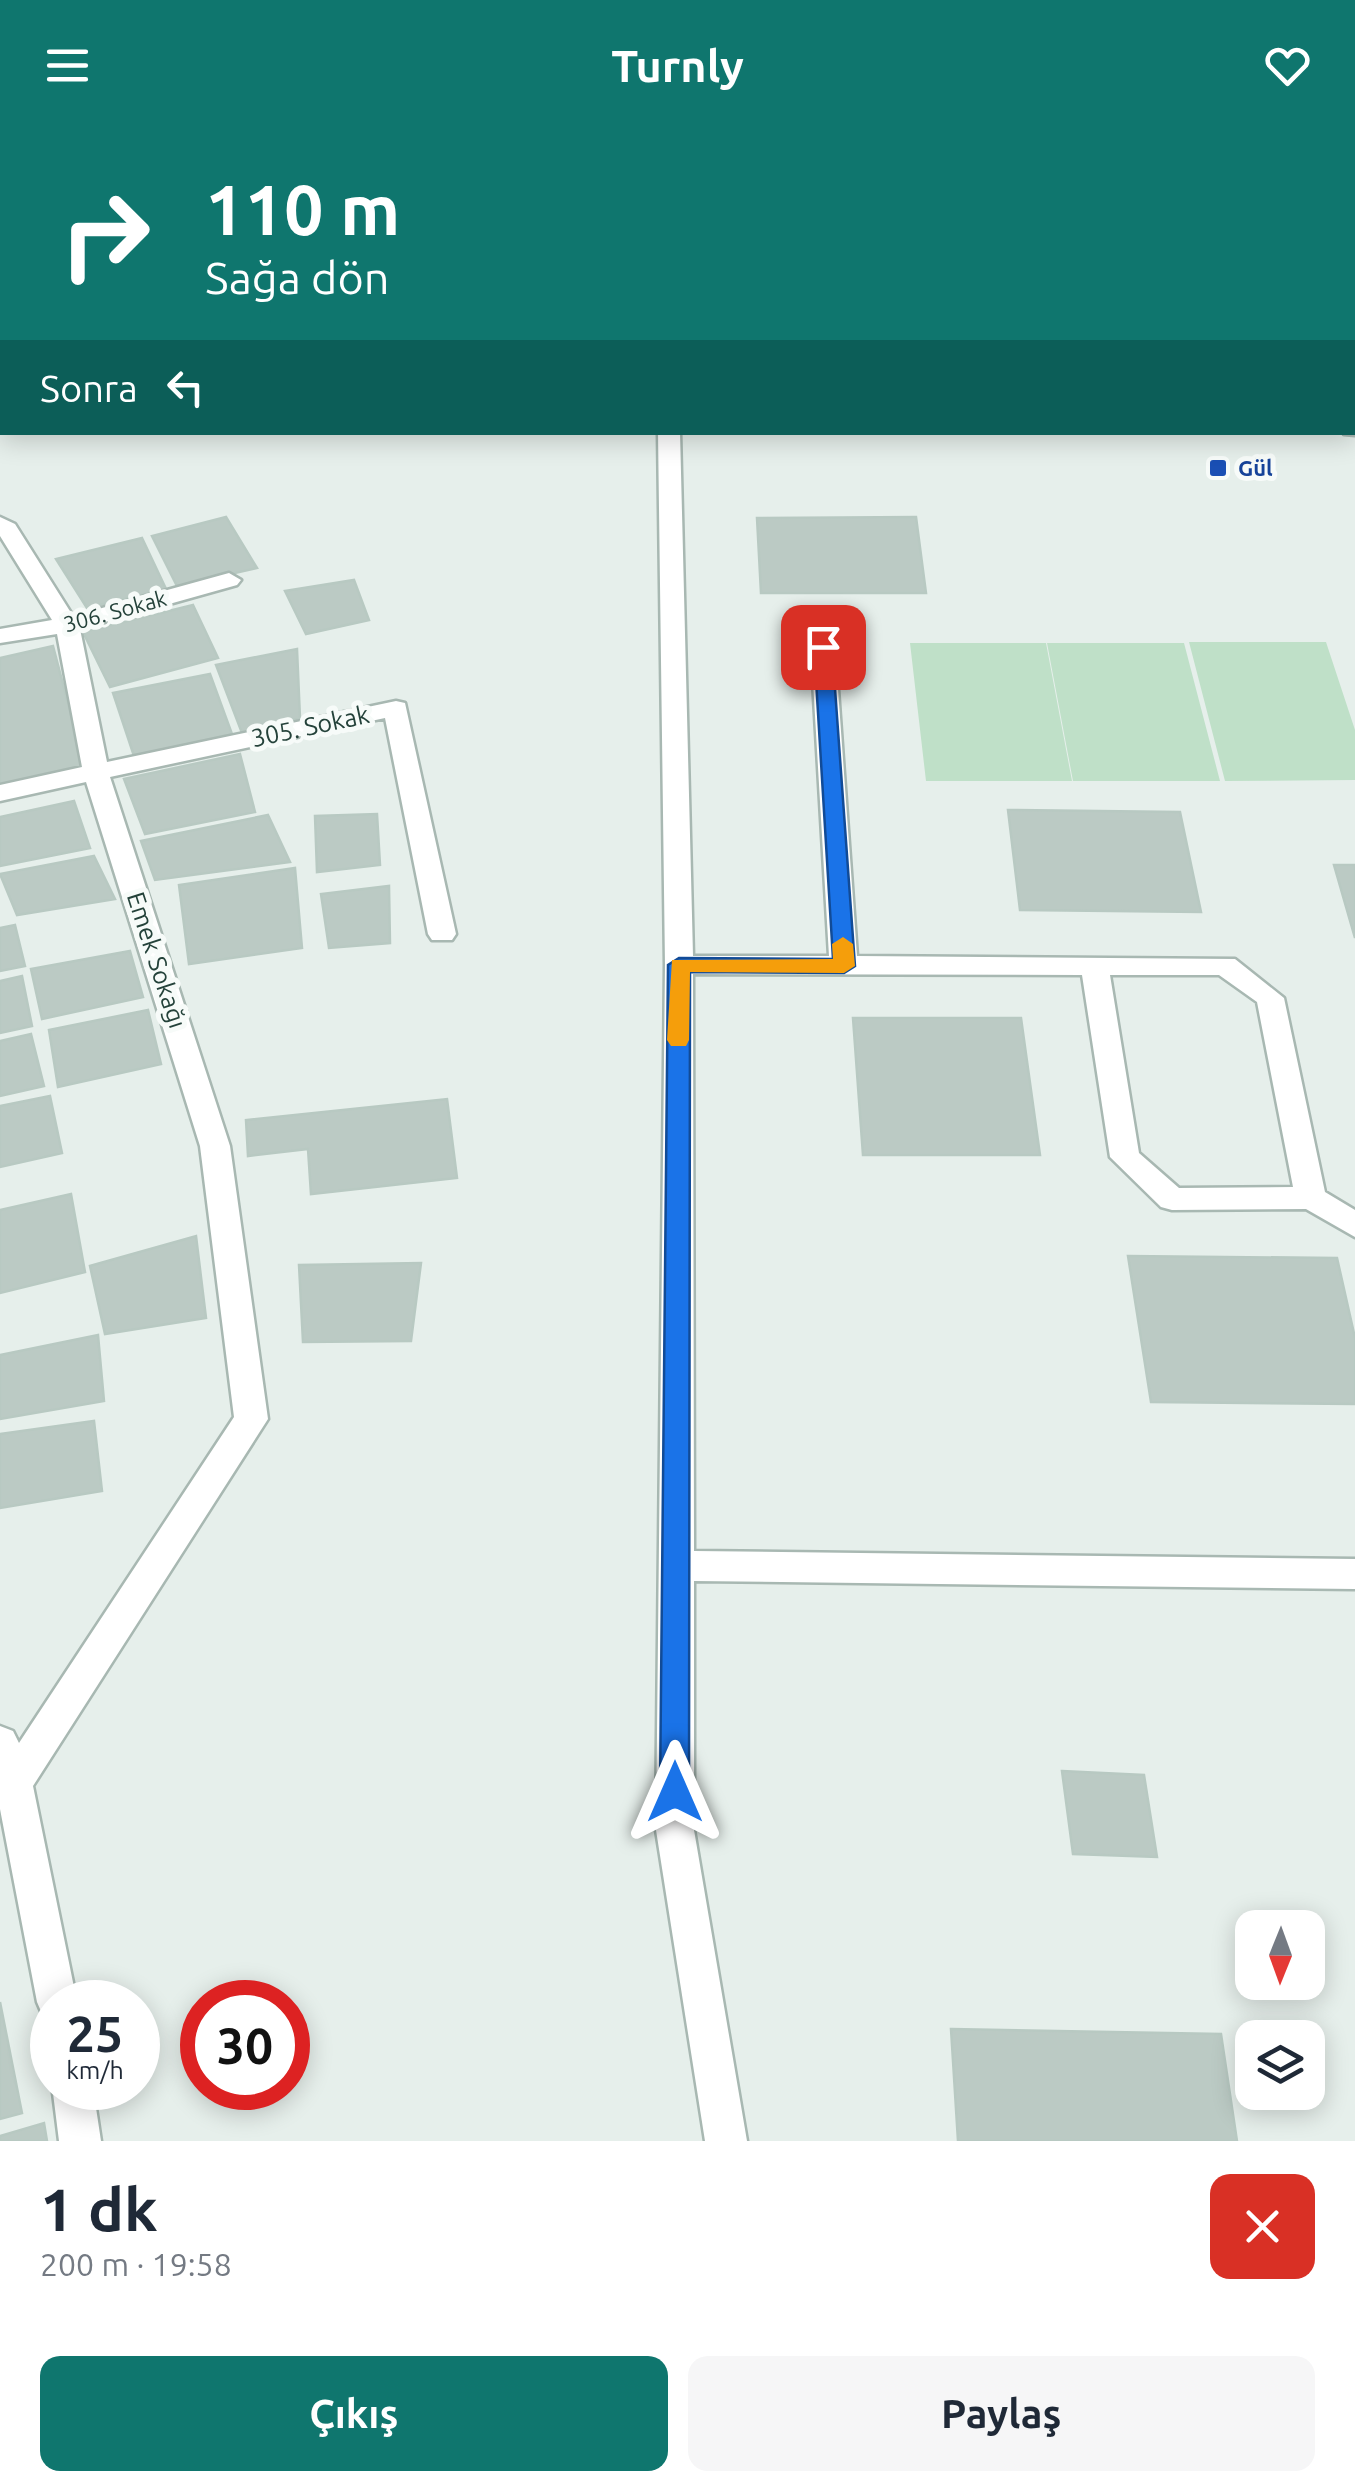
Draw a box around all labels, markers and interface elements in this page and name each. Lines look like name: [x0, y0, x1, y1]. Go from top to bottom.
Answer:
icon: menu: [40, 38, 95, 93]
icon: heart: [1260, 38, 1315, 93]
text: Turnly: [611, 40, 744, 91]
icon: right: [40, 170, 170, 300]
text: 110 m: [205, 170, 400, 248]
text: Sağa dön: [205, 252, 389, 303]
icon: left: [158, 360, 213, 415]
text: Sonra: [40, 367, 138, 409]
place label: Gül: [1238, 455, 1273, 480]
marker: Gül: [1207, 457, 1229, 479]
street label: 306. Sokak: [61, 585, 169, 636]
pin: [781, 605, 866, 690]
icon: arrive: [796, 620, 851, 675]
street label: 305. Sokak: [248, 700, 372, 752]
street label: Emek Sokağı: [122, 888, 192, 1032]
position arrow: [623, 1740, 727, 1844]
north arrow: [1235, 1910, 1325, 2000]
map controls: [1235, 1910, 1325, 2110]
speed limit sign: 30: [180, 1980, 310, 2110]
text: 25: [67, 2005, 123, 2061]
button: layers: [1235, 2020, 1325, 2110]
text: km/h: [66, 2056, 124, 2084]
button: close: [1210, 2174, 1315, 2279]
text: 1 dk: [40, 2175, 158, 2242]
text: 200 m · 19:58: [40, 2246, 232, 2282]
button: Çıkış: [40, 2356, 668, 2471]
button: Paylaş: [688, 2356, 1315, 2471]

